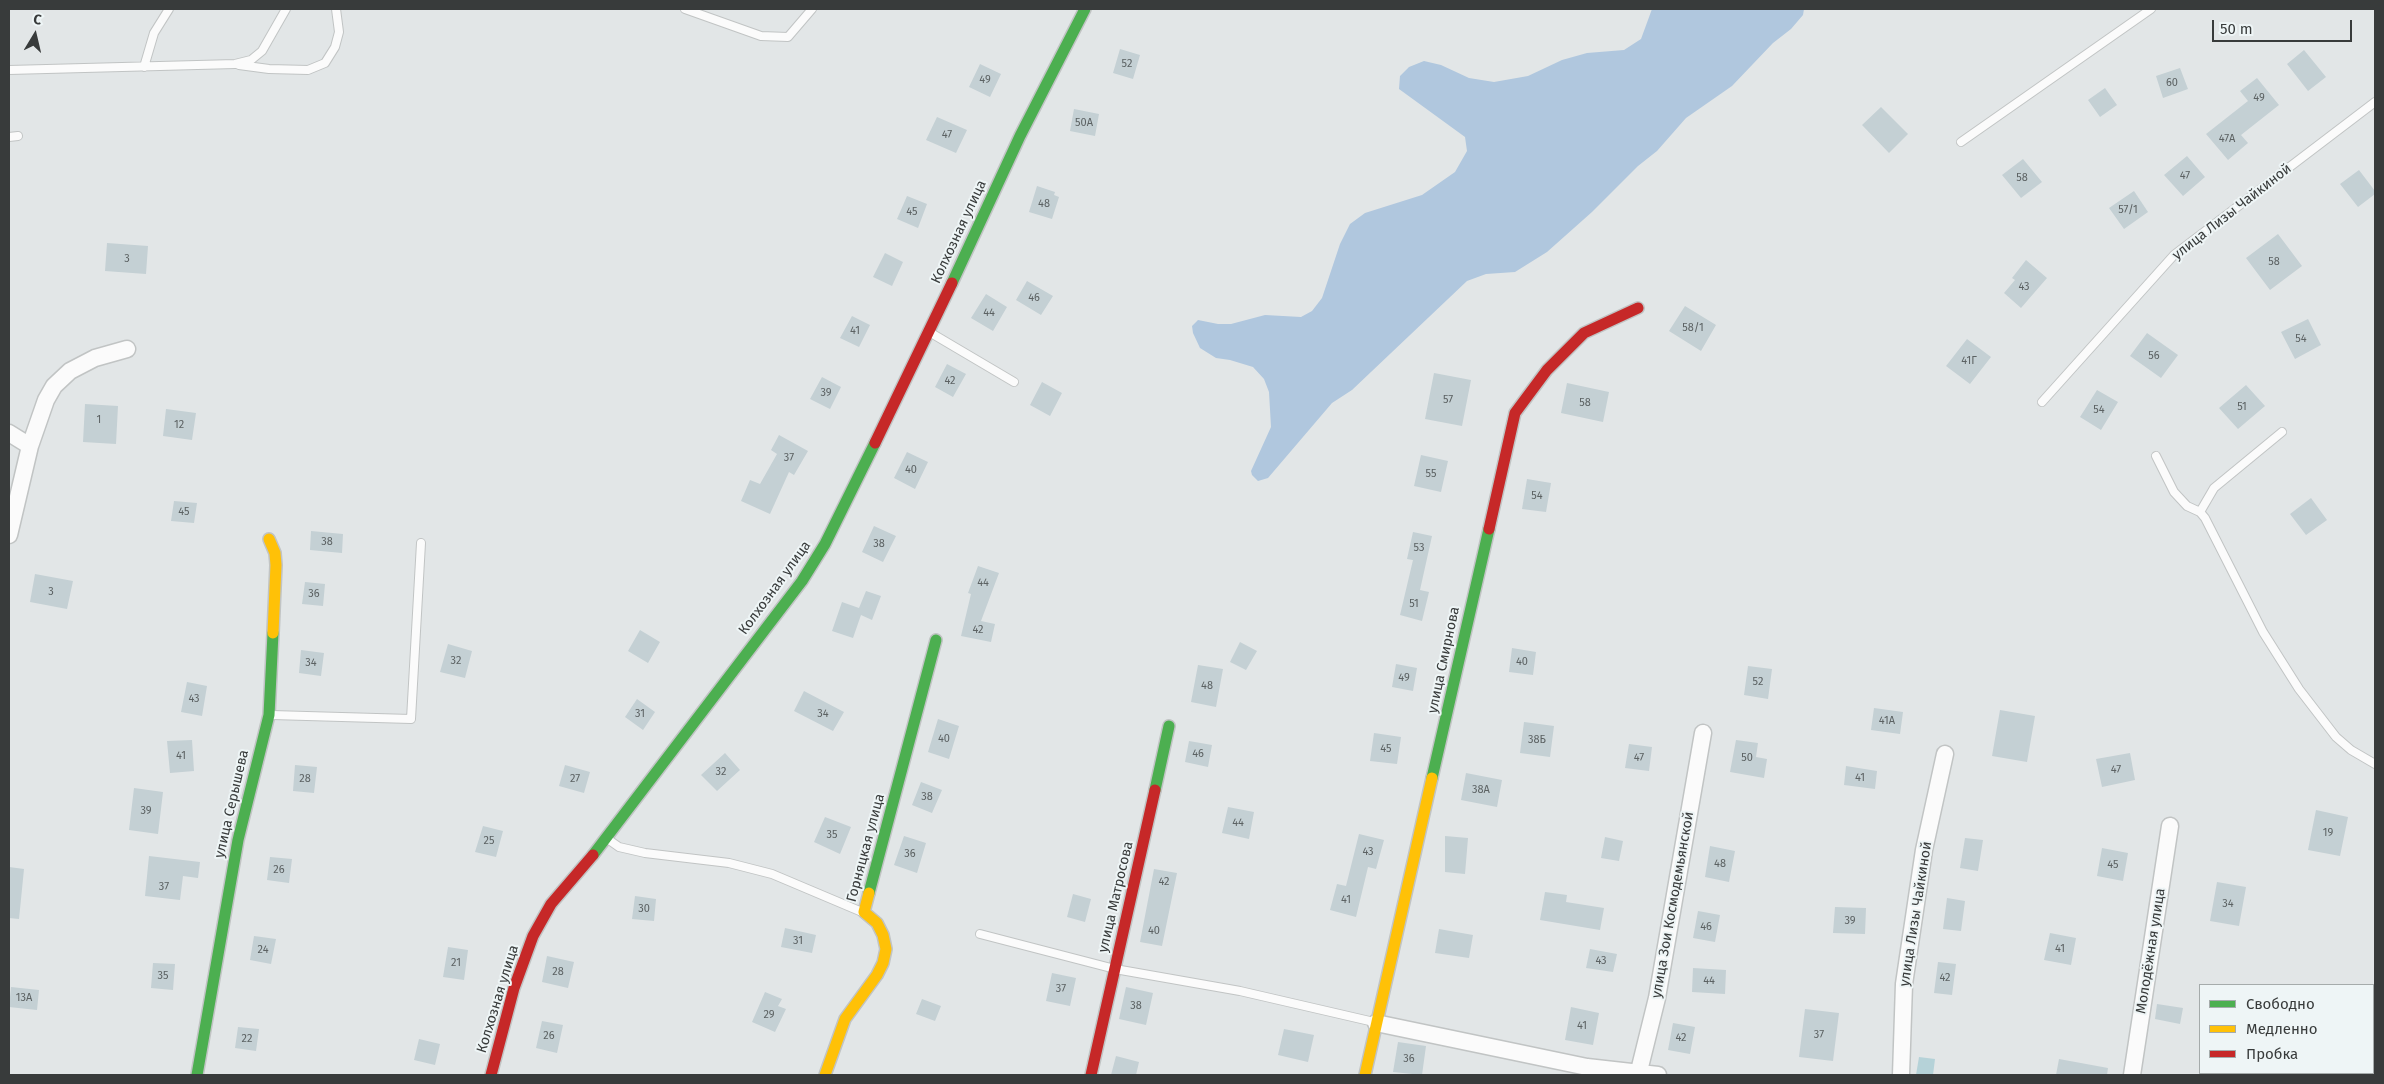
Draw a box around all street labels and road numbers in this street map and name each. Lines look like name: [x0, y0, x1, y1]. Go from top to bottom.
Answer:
street label: улица Лизы Чайкиной: [2169, 160, 2295, 264]
street label: Колхозная улица: [928, 178, 990, 286]
street label: Колхозная улица: [735, 538, 815, 638]
street label: улица Смирнова: [1425, 605, 1463, 715]
street label: улица Серышева: [211, 748, 253, 860]
street label: Горняцкая улица: [843, 792, 889, 904]
street label: улица Зои Космодемьянской: [1648, 810, 1698, 1000]
street label: улица Матросова: [1095, 840, 1137, 954]
street label: улица Лизы Чайкиной: [1896, 840, 1936, 988]
street label: Молодёжная улица: [2133, 887, 2169, 1015]
street label: Колхозная улица: [474, 943, 522, 1055]

